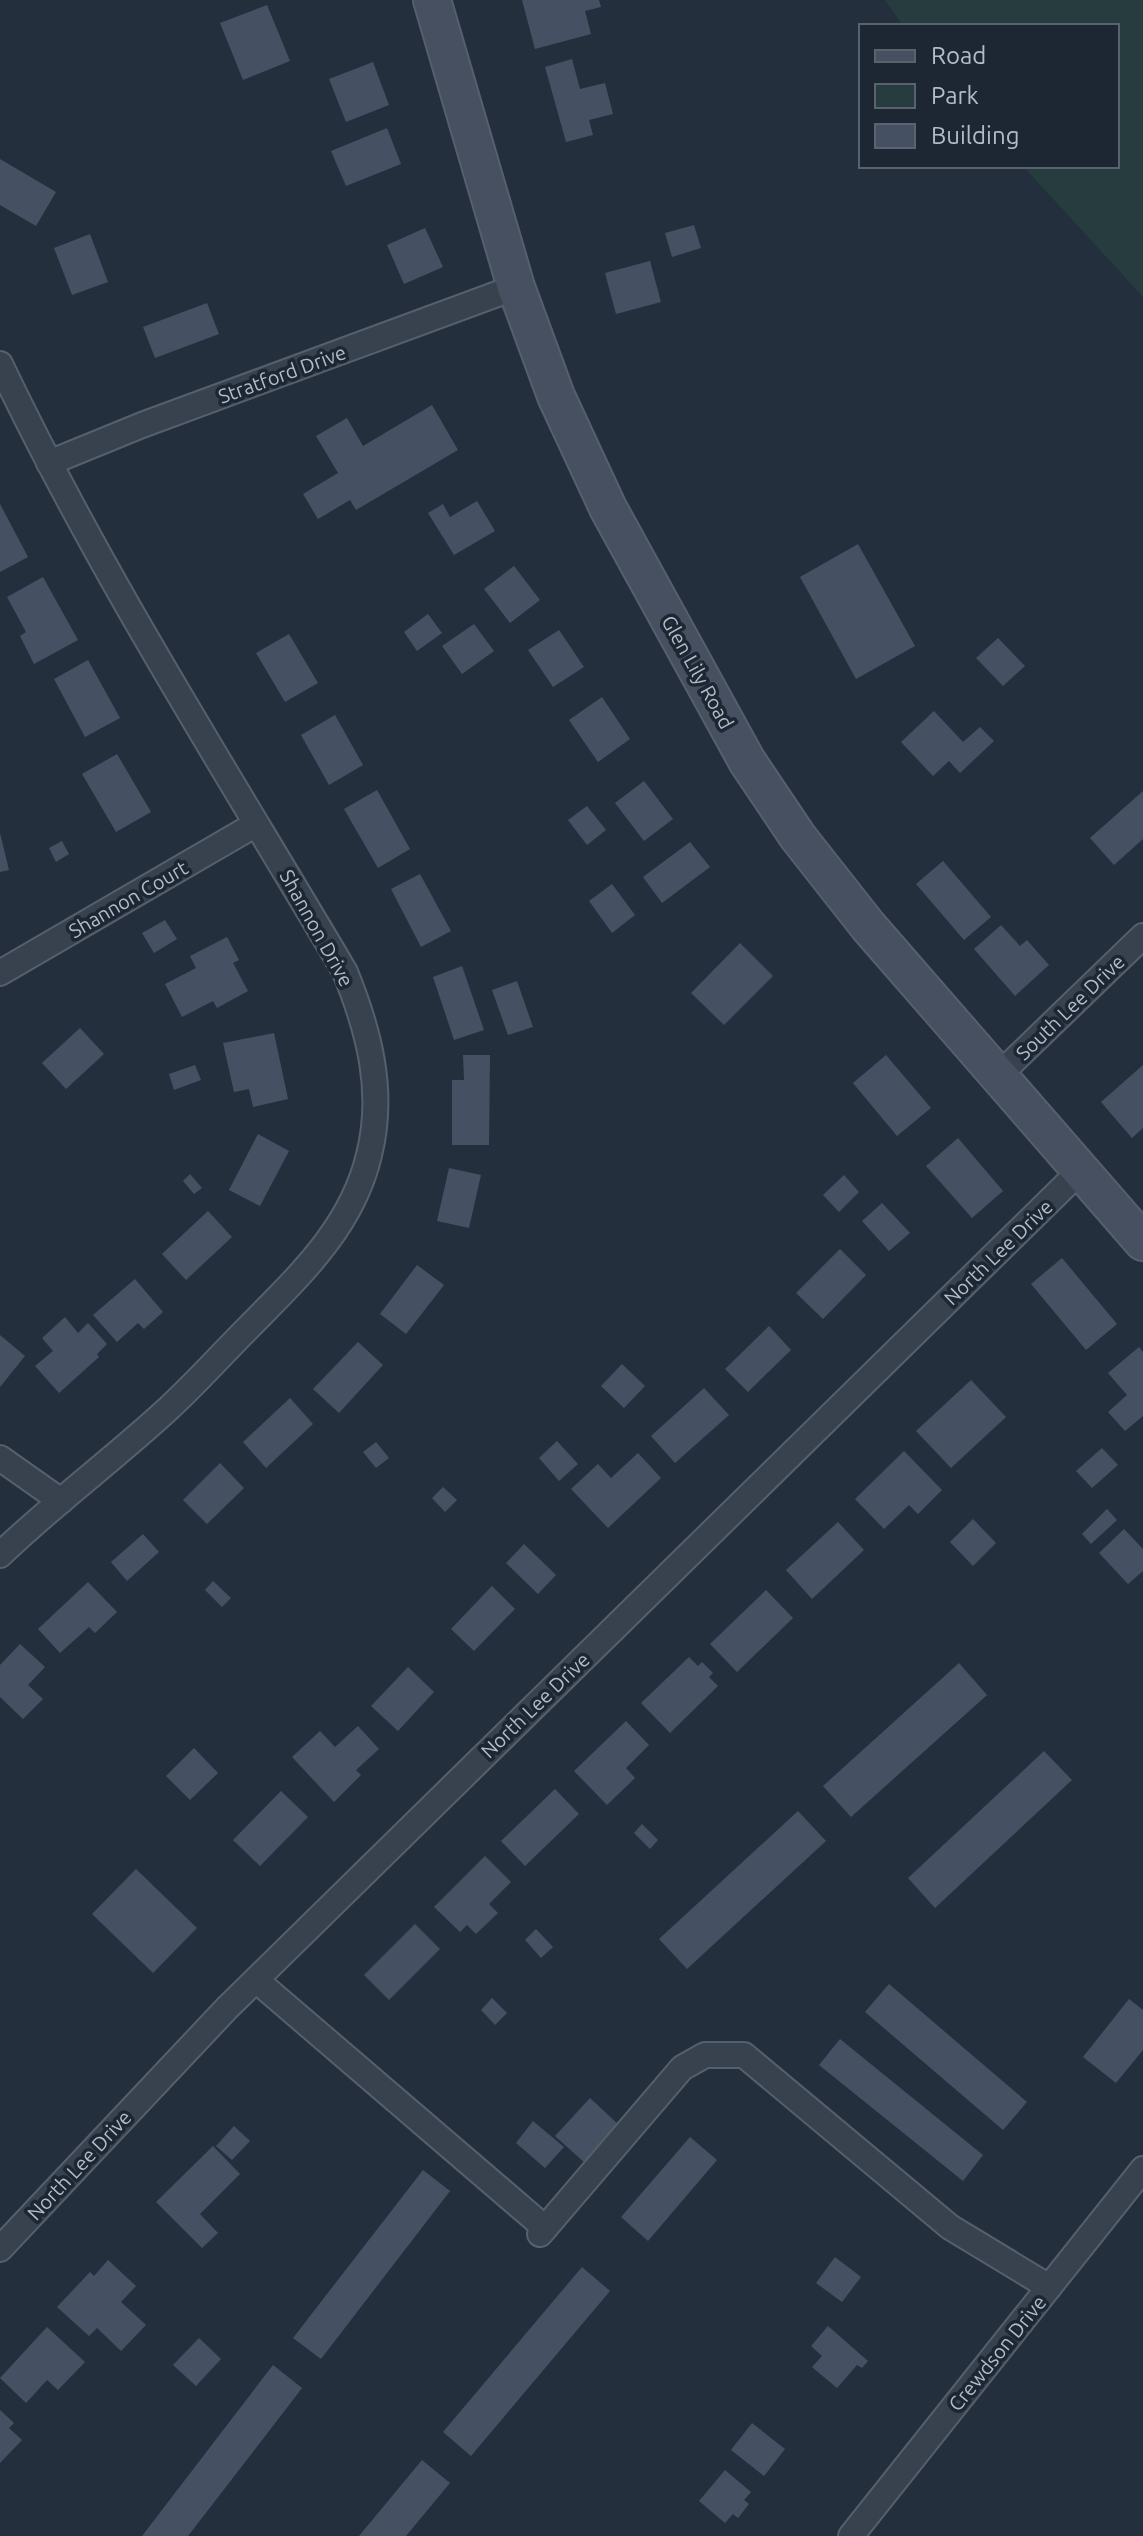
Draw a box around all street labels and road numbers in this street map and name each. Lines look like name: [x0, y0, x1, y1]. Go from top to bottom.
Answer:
street label: Stratford Drive: [215, 340, 349, 408]
street label: Glen Lily Road: [657, 611, 739, 733]
street label: Shannon Court: [64, 856, 192, 942]
street label: Shannon Drive: [275, 866, 359, 990]
street label: South Lee Drive: [1011, 950, 1129, 1064]
street label: North Lee Drive: [939, 1195, 1057, 1309]
street label: North Lee Drive: [476, 1648, 594, 1762]
street label: North Lee Drive: [22, 2105, 136, 2225]
street label: Crewdson Drive: [943, 2291, 1051, 2415]

